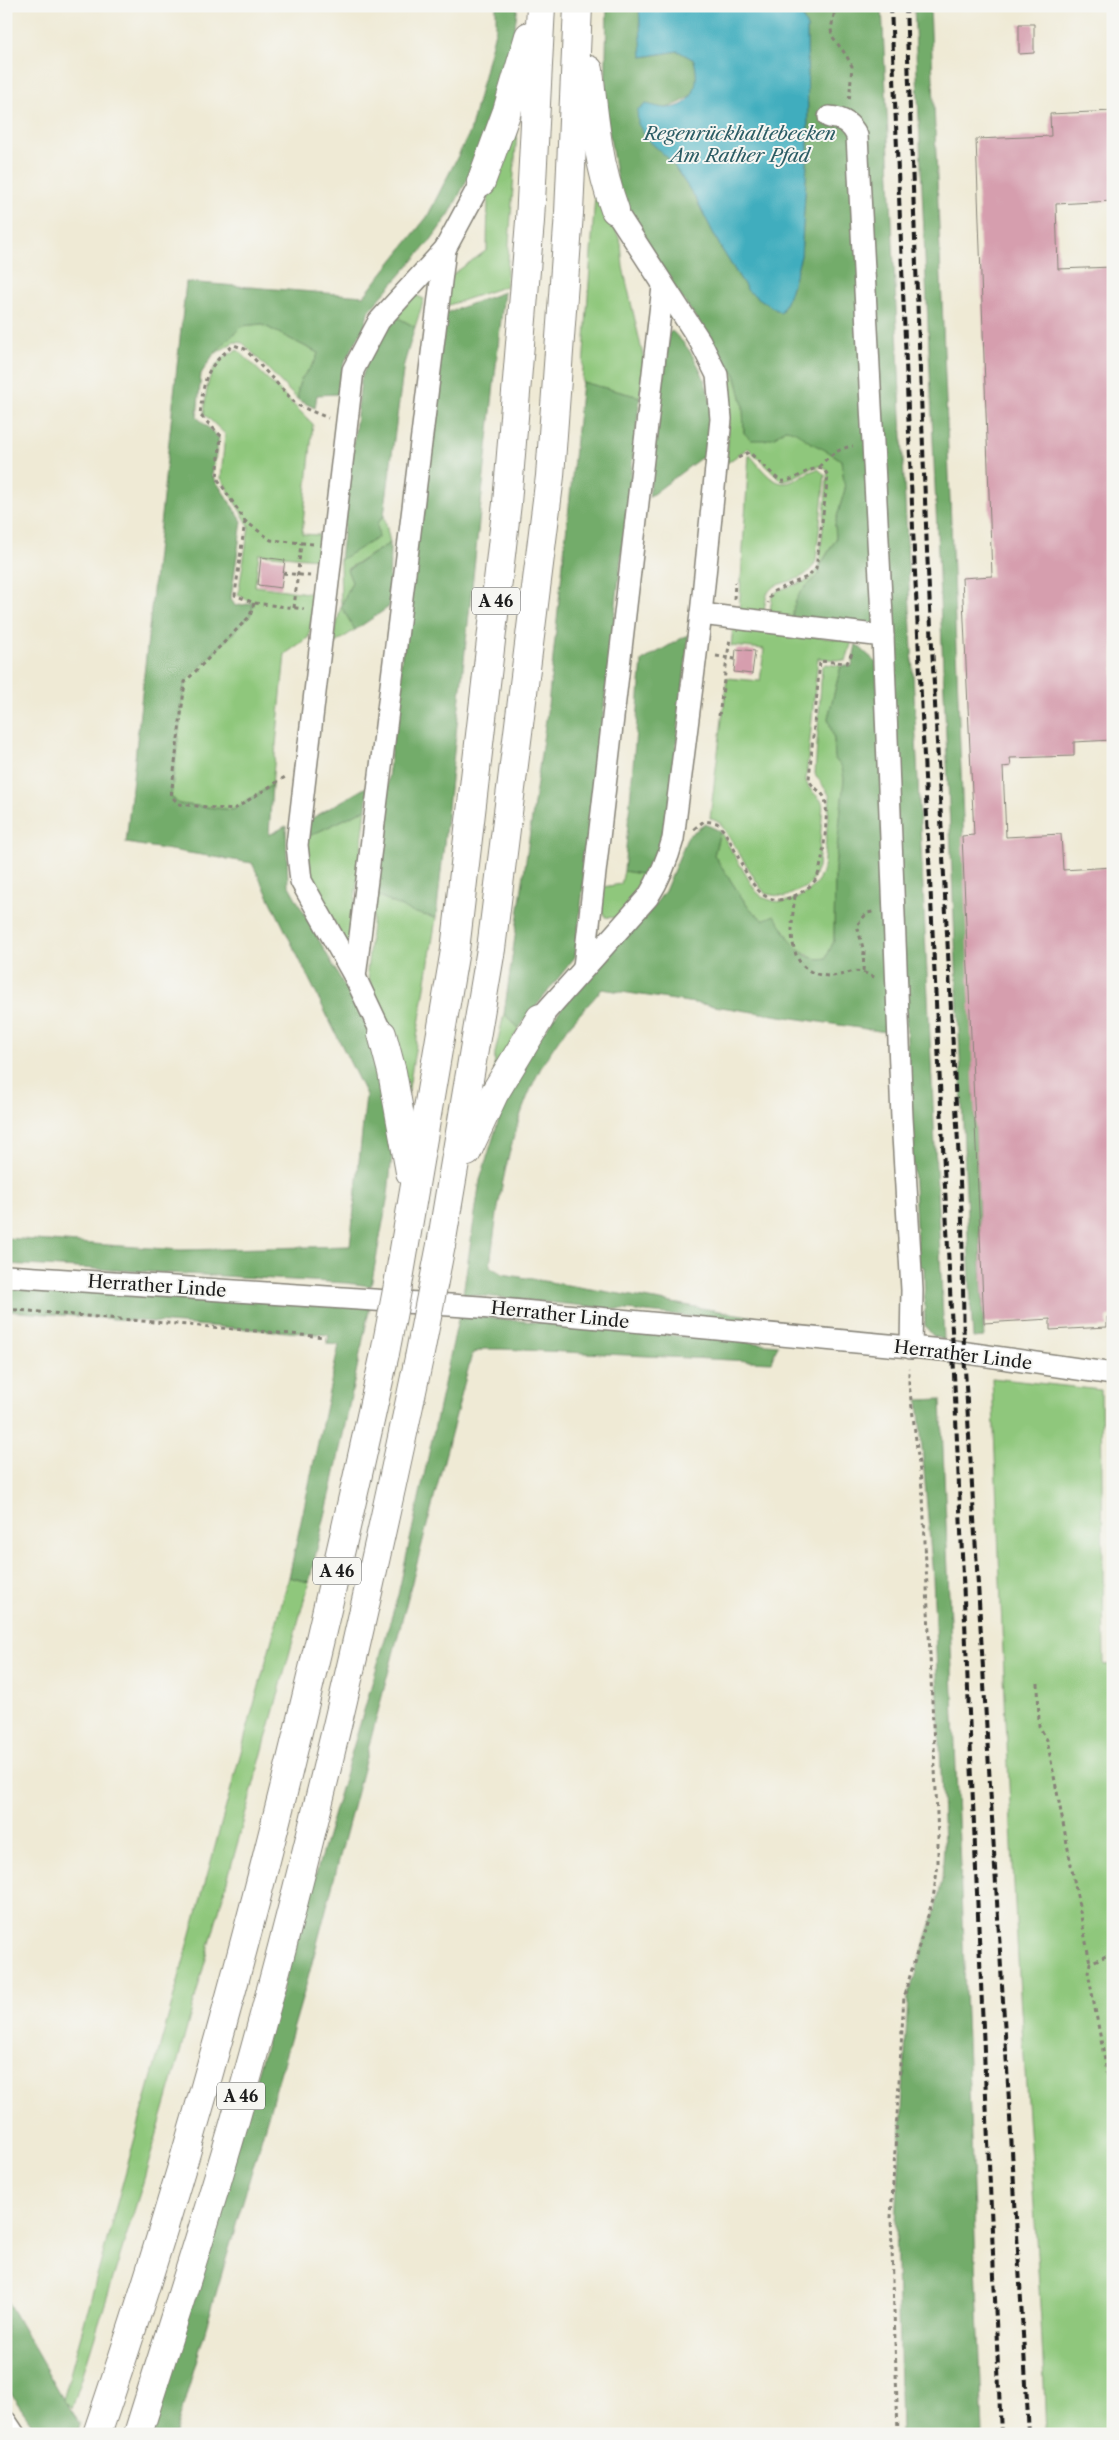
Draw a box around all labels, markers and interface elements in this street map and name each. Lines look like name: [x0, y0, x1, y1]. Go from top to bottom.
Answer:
water label: Regenrückhaltebecken Am Rather Pfad: [642, 122, 836, 167]
road number: A 46: [472, 588, 520, 614]
street label: Herrather Linde: [87, 1270, 227, 1302]
street label: Herrather Linde: [490, 1297, 630, 1333]
street label: Herrather Linde: [893, 1336, 1033, 1374]
road number: A 46: [313, 1558, 361, 1584]
road number: A 46: [217, 2082, 265, 2110]

